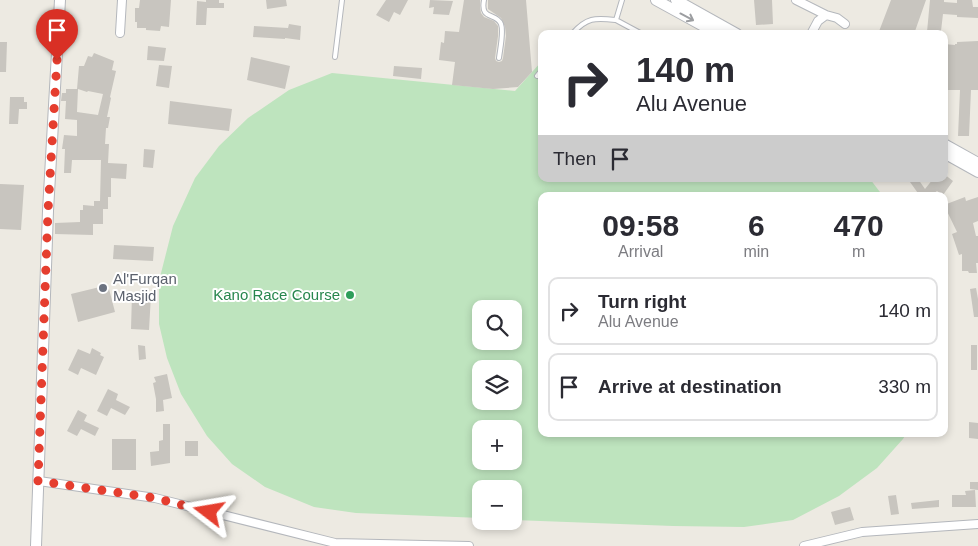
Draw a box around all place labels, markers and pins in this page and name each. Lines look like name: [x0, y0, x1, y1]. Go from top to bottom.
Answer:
pin: [36, 9, 78, 60]
place label: Al'Furqan Masjid: [113, 270, 177, 304]
marker: Al'Furqan Masjid: [97, 282, 109, 294]
place label: Kano Race Course: [213, 286, 340, 303]
marker: Kano Race Course: [344, 289, 356, 301]

